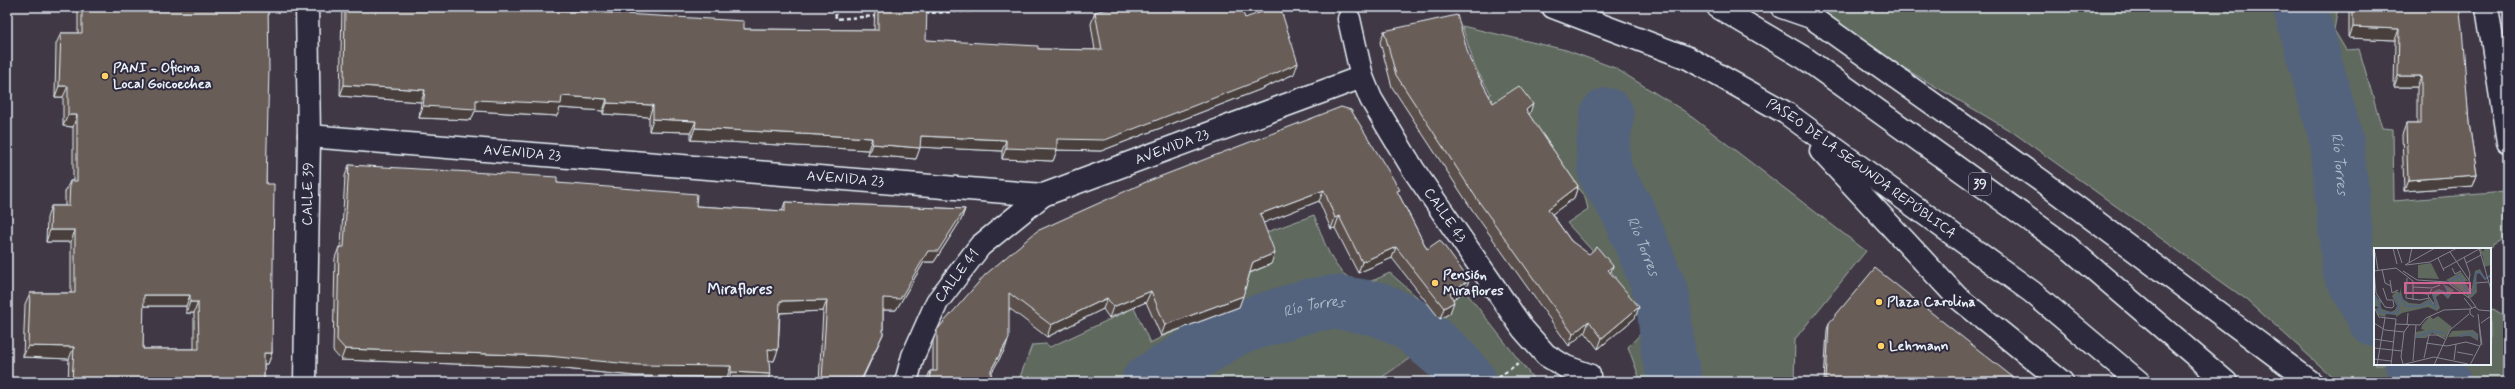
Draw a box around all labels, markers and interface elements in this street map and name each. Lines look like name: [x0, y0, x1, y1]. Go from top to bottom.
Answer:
place label: PANI - Oficina Local Goicoechea: [113, 59, 212, 93]
marker: PANI - Oficina Local Goicoechea: [100, 71, 110, 81]
street label: PASEO DE LA SEGUNDA REPÚBLICA: [1763, 95, 1960, 243]
street label: AVENIDA 23: [1133, 125, 1212, 169]
water label: Río Torres: [2325, 130, 2352, 197]
street label: AVENIDA 23: [483, 141, 562, 165]
street label: CALLE 39: [299, 162, 318, 226]
street label: AVENIDA 23: [806, 167, 885, 191]
road number: 39: [1969, 173, 1991, 195]
street label: CALLE 43: [1420, 184, 1470, 246]
water label: Río Torres: [1622, 214, 1664, 280]
street label: CALLE 41: [931, 245, 983, 306]
inset map: [2374, 248, 2491, 365]
place label: Pensión Miraflores: [1443, 266, 1504, 300]
marker: Pensión Miraflores: [1430, 278, 1440, 288]
district label: Miraflores: [708, 280, 773, 300]
water label: Río Torres: [1280, 292, 1347, 323]
place label: Plaza Carolina: [1887, 293, 1976, 311]
marker: Plaza Carolina: [1874, 297, 1884, 307]
place label: Lehmann: [1889, 337, 1949, 355]
marker: Lehmann: [1876, 341, 1886, 351]

